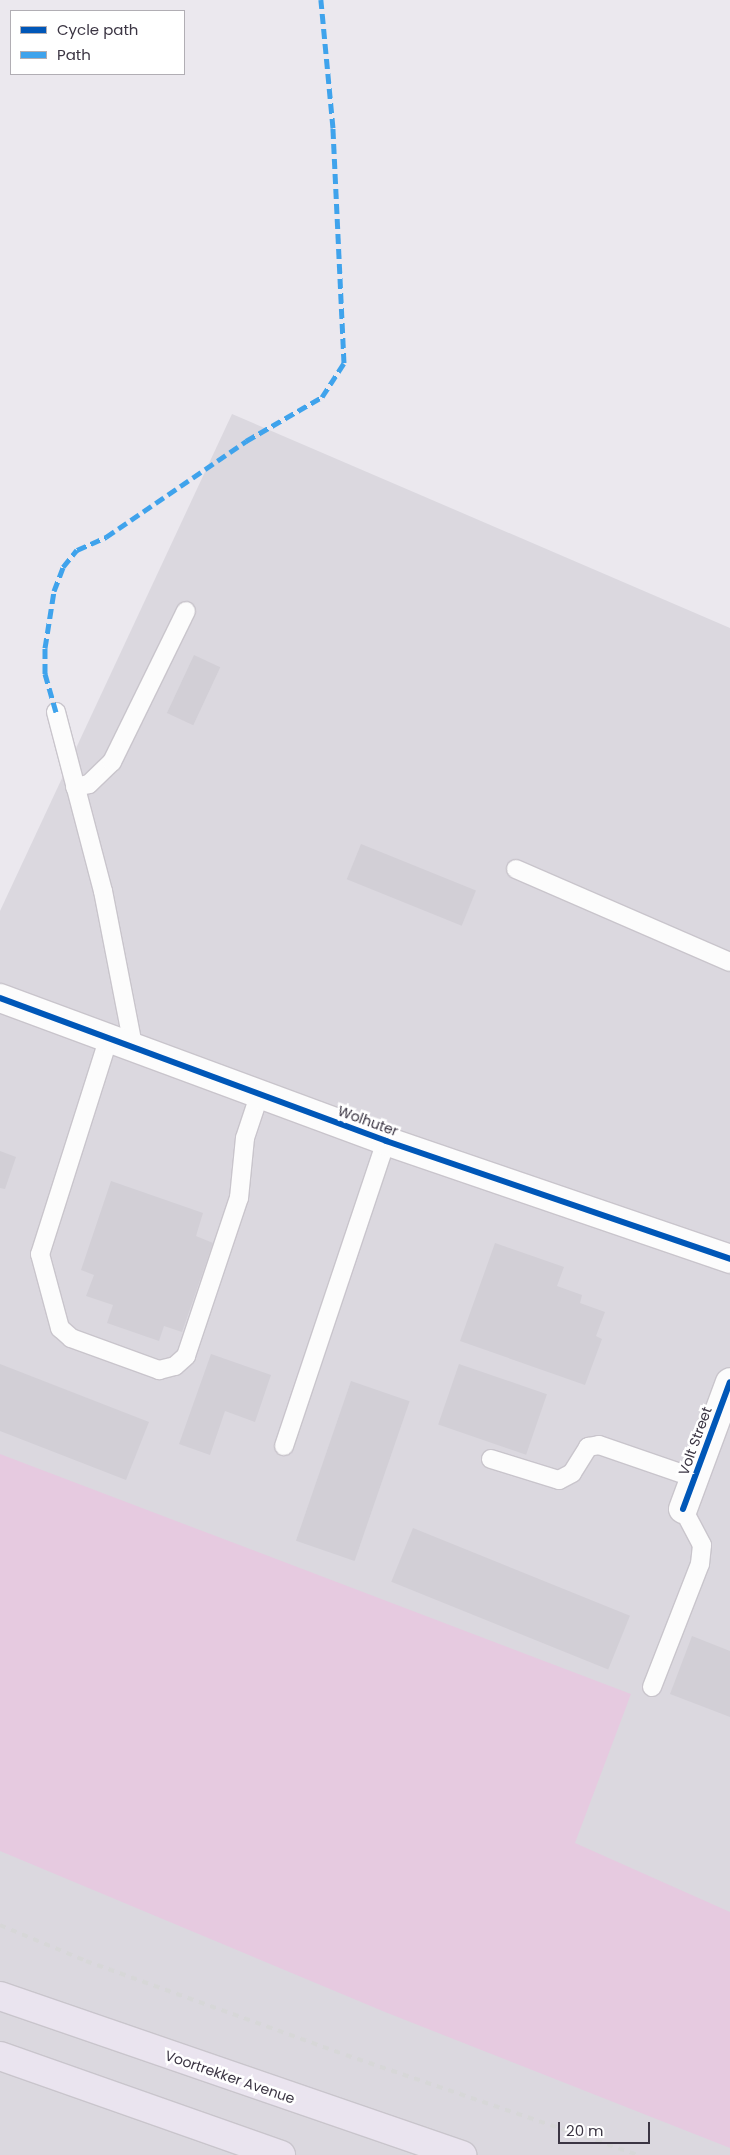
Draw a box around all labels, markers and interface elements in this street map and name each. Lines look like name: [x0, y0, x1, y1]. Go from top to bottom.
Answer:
legend: [10, 10, 185, 75]
text: Cycle path: [57, 19, 138, 40]
text: Path: [57, 44, 91, 65]
street label: Wolhuter: [336, 1102, 400, 1140]
street label: Volt Street: [675, 1404, 715, 1478]
street label: Voortrekker Avenue: [163, 2047, 297, 2107]
scale bar: [560, 2112, 652, 2144]
text: 20 m: [566, 2120, 604, 2141]

